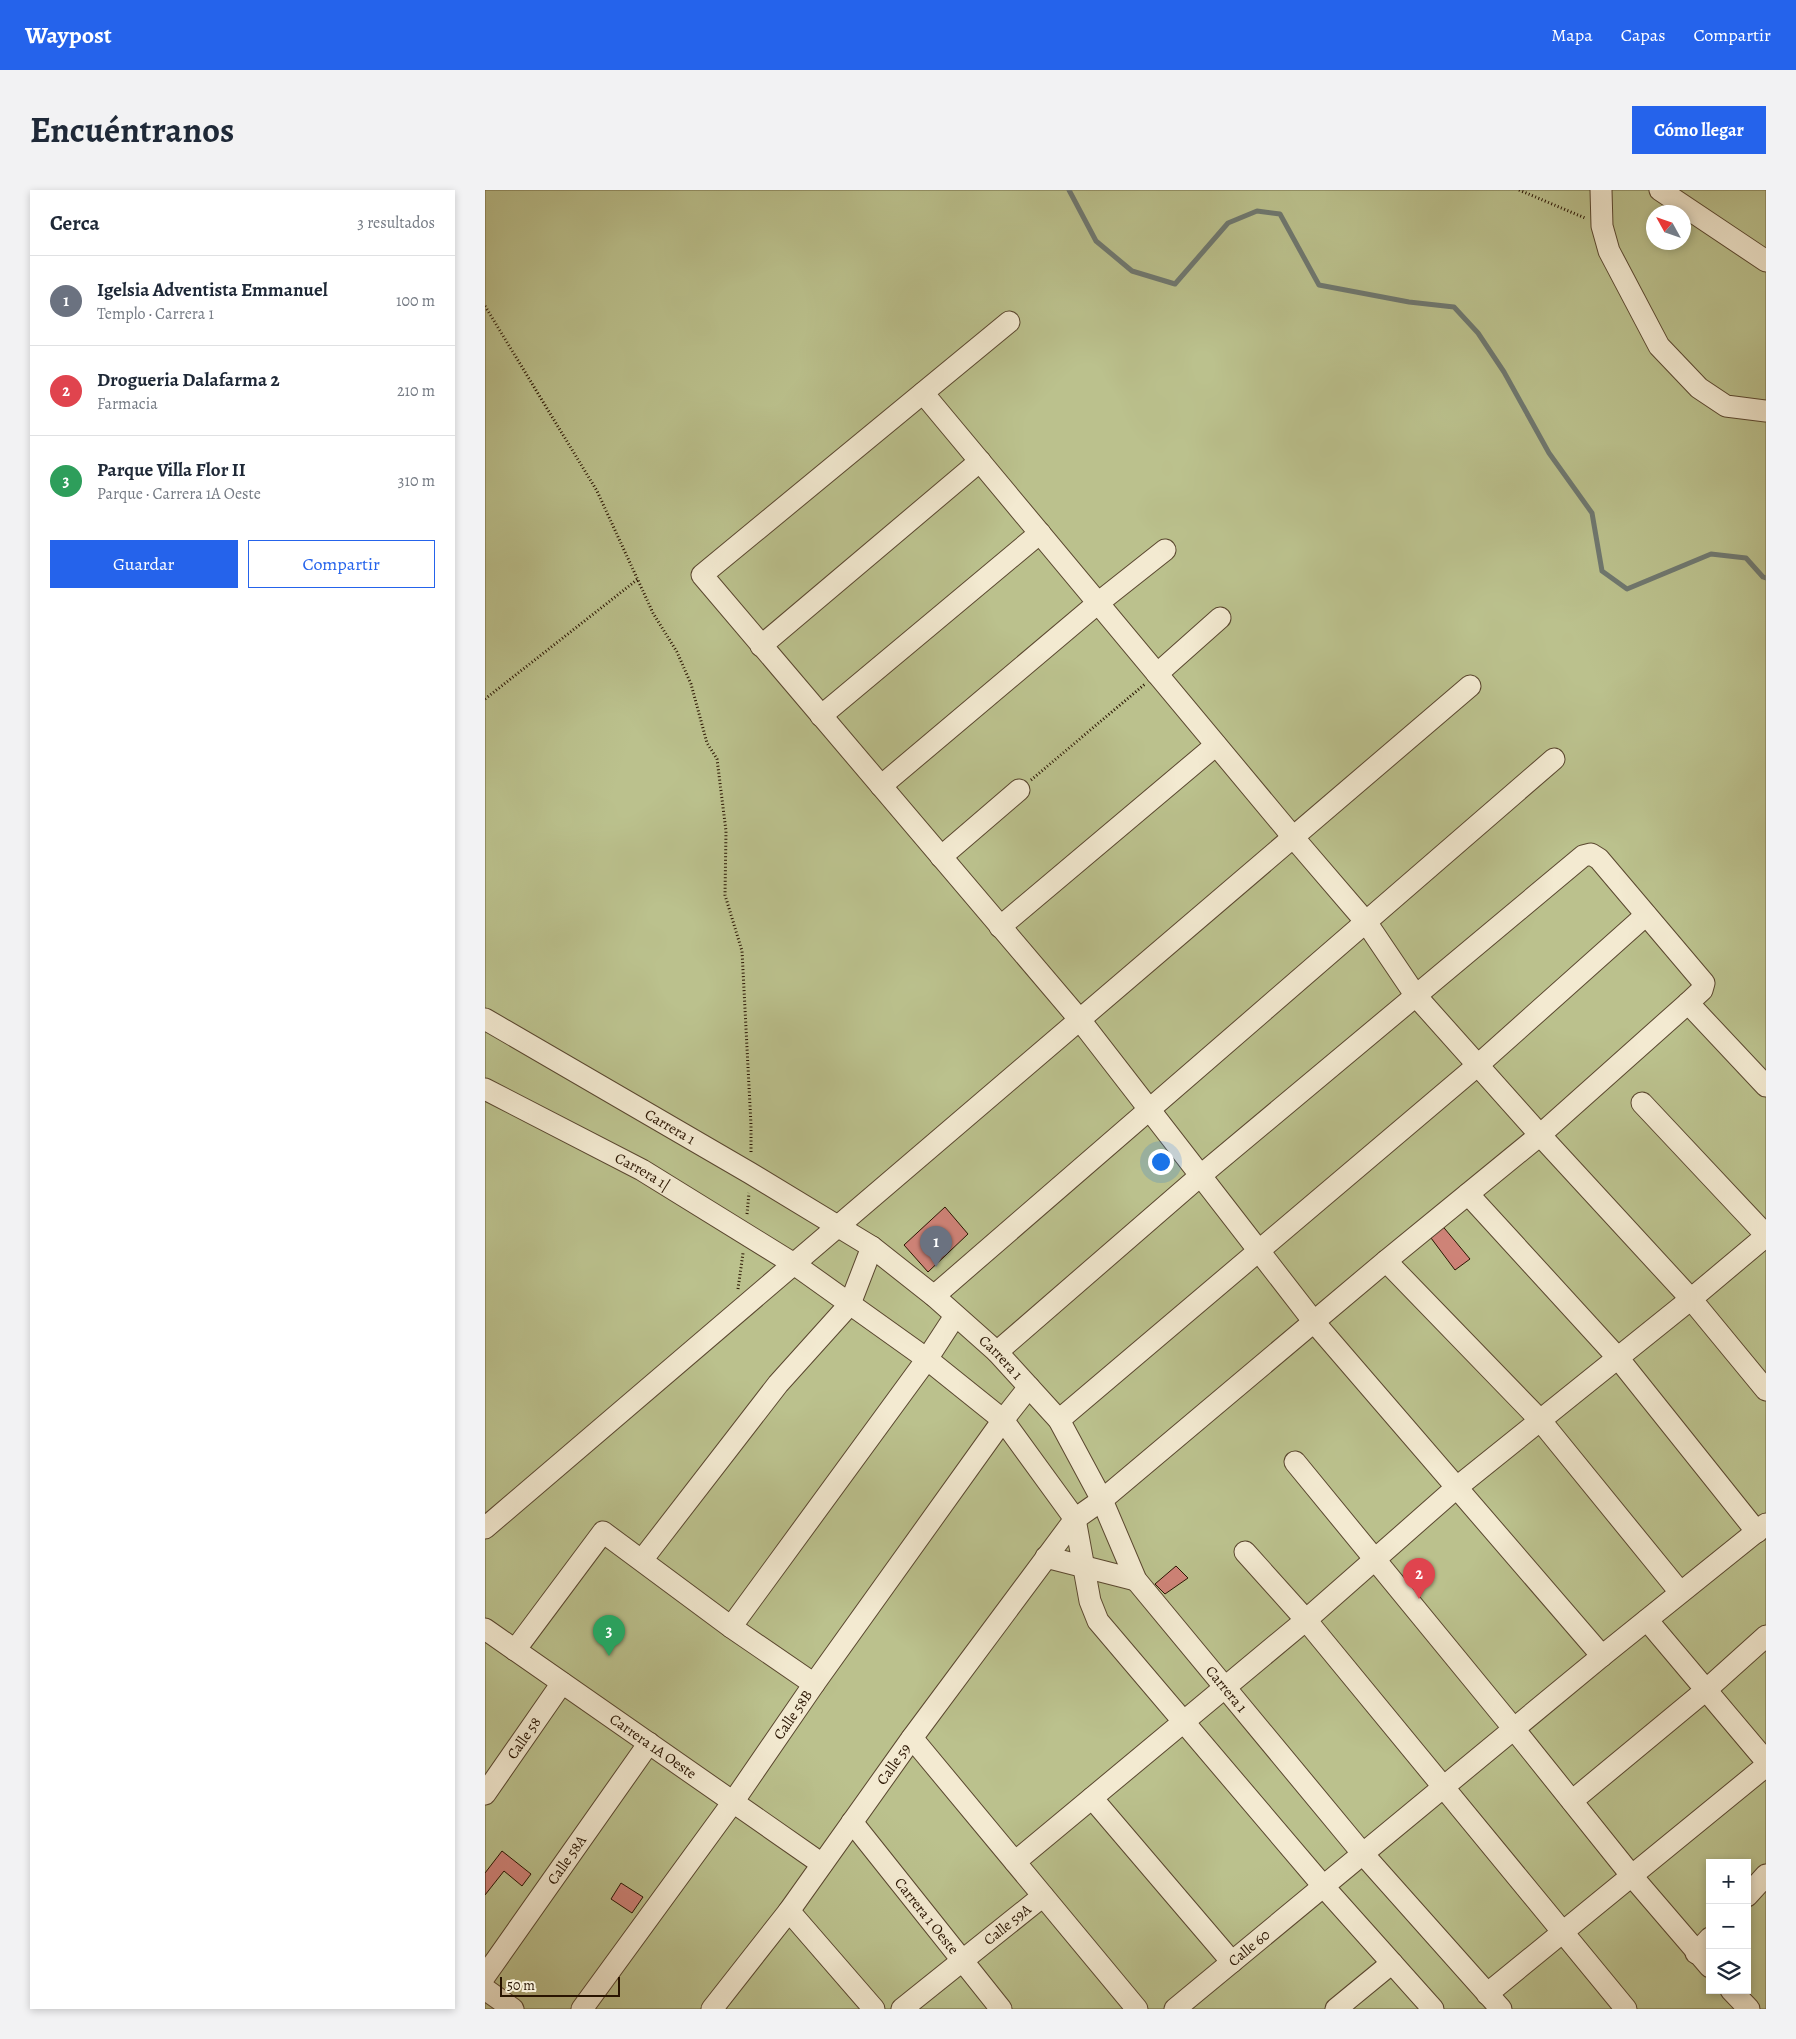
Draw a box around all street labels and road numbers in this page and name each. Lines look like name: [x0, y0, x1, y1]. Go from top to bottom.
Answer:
street label: Carrera 1: [641, 1104, 699, 1149]
street label: Carrera 1|: [612, 1148, 674, 1195]
street label: Carrera 1: [975, 1330, 1027, 1384]
street label: Carrera 1: [1201, 1661, 1252, 1717]
street label: Calle 58B: [769, 1686, 817, 1744]
street label: Carrera 1A Oeste: [606, 1709, 701, 1784]
street label: Calle 58: [502, 1713, 545, 1763]
street label: Calle 59: [872, 1739, 915, 1789]
street label: Calle 58A: [542, 1831, 591, 1889]
street label: Carrera 1 Oeste: [890, 1873, 964, 1959]
street label: Calle 59A: [979, 1899, 1035, 1950]
street label: Calle 60: [1224, 1925, 1274, 1971]

